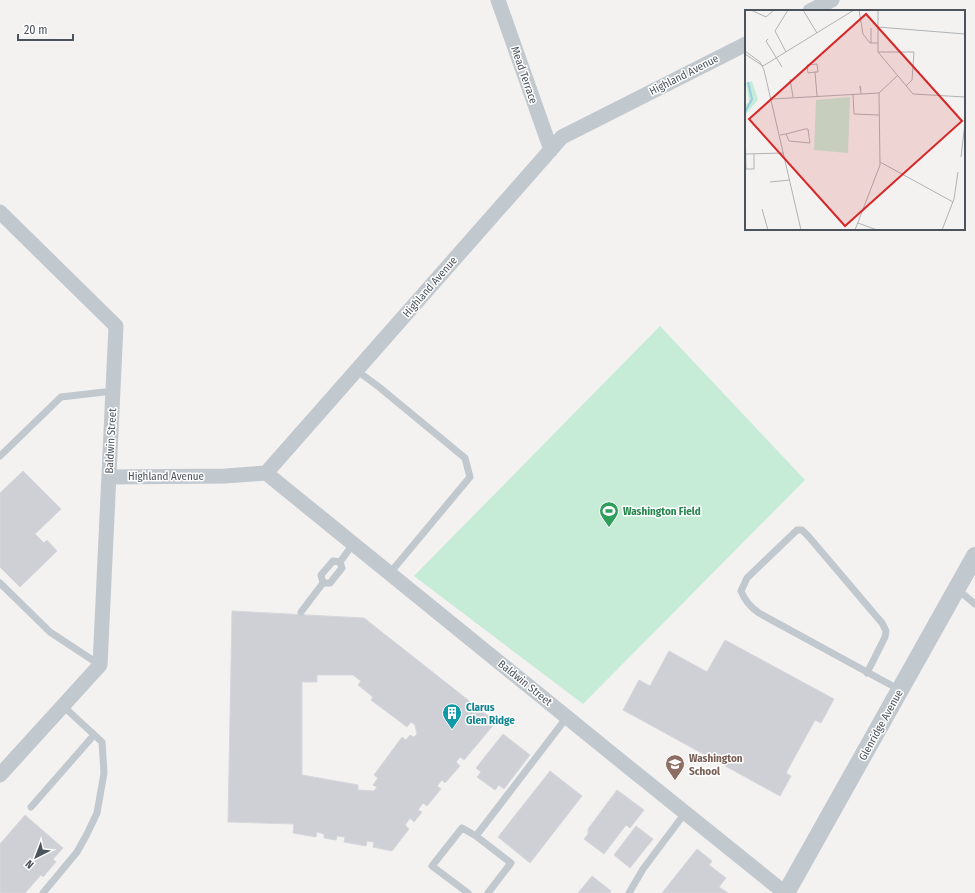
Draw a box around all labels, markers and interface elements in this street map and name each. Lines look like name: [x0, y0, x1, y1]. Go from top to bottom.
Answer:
inset map: [745, 10, 965, 230]
scale bar: [18, 16, 73, 42]
text: 20 m: [24, 23, 48, 37]
street label: Mead Terrace: [508, 45, 540, 105]
street label: Highland Avenue: [647, 52, 721, 98]
street label: Highland Avenue: [400, 254, 460, 320]
street label: Baldwin Street: [103, 408, 119, 474]
street label: Highland Avenue: [128, 470, 204, 483]
sports icon: Washington Field: [598, 500, 620, 528]
place label: Washington Field: [623, 505, 701, 518]
street label: Baldwin Street: [495, 657, 555, 709]
street label: Glenridge Avenue: [856, 687, 906, 763]
place label: Clarus Glen Ridge: [466, 701, 515, 727]
building icon: Clarus Glen Ridge: [441, 702, 463, 730]
place label: Washington School: [689, 752, 743, 778]
school or university icon: Washington School: [664, 753, 686, 781]
north arrow: [16, 837, 56, 877]
text: N: [23, 857, 36, 871]

